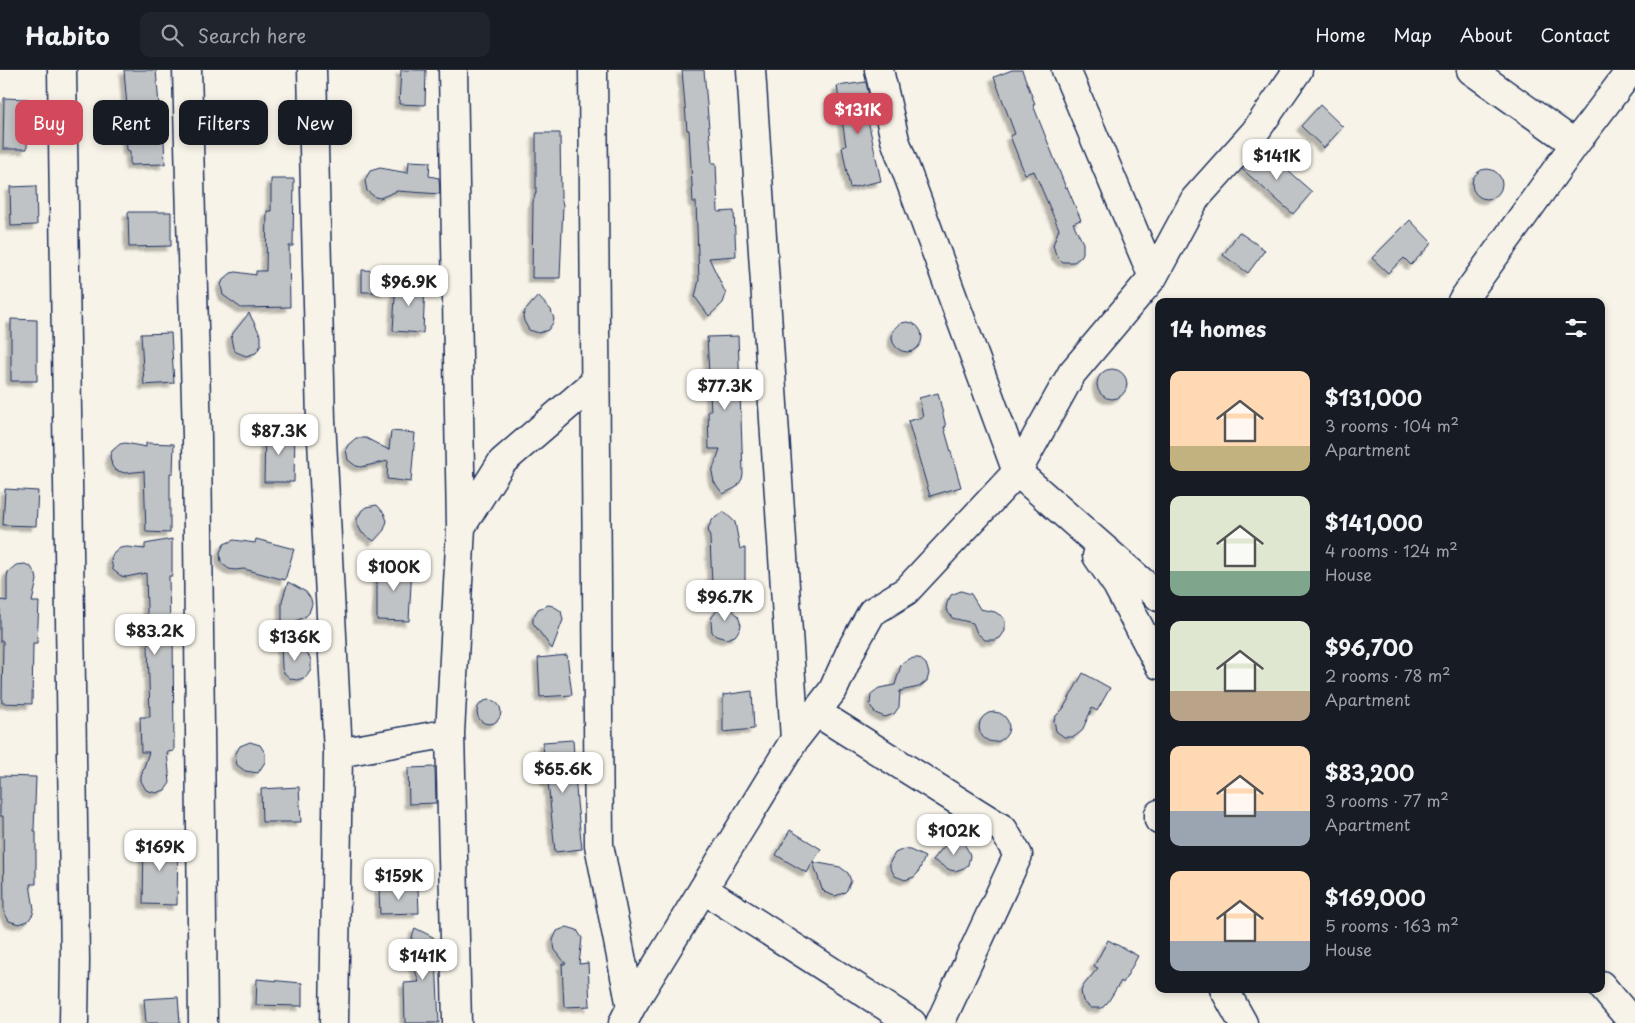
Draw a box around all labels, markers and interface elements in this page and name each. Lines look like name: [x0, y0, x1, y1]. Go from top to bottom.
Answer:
search box: [140, 12, 490, 57]
text: Habito: [25, 17, 110, 53]
icon: search: [158, 21, 186, 49]
text: Search here: [198, 21, 306, 49]
text: Home: [1315, 21, 1365, 48]
text: Map: [1393, 21, 1432, 48]
text: About: [1460, 21, 1512, 48]
text: Contact: [1540, 21, 1610, 48]
pin: $131K: [823, 92, 893, 135]
text: $131K: [835, 97, 881, 121]
chip: Buy: [15, 100, 83, 145]
chip: Rent: [93, 100, 169, 145]
chip: Filters: [179, 100, 268, 145]
chip: New: [278, 100, 352, 145]
pin: $141K: [1242, 138, 1312, 181]
text: $141K: [1253, 143, 1301, 167]
pin: $96.9K: [368, 264, 450, 307]
text: $96.9K: [381, 269, 437, 293]
text: 14 homes: [1170, 312, 1266, 344]
icon: filters: [1562, 314, 1590, 342]
pin: $77.3K: [684, 368, 766, 411]
text: $77.3K: [698, 373, 752, 397]
text: $131,000: [1325, 381, 1422, 413]
icon: home: [1210, 391, 1270, 451]
text: 3 rooms · 104 m²: [1325, 413, 1459, 437]
pin: $87.3K: [238, 414, 320, 456]
text: $87.3K: [251, 418, 307, 442]
text: Apartment: [1325, 437, 1410, 461]
text: $141,000: [1325, 506, 1423, 538]
icon: home: [1210, 516, 1270, 576]
text: 4 rooms · 124 m²: [1325, 538, 1458, 562]
pin: $100K: [359, 550, 429, 592]
text: $100K: [368, 554, 420, 578]
text: House: [1325, 562, 1372, 586]
pin: $96.7K: [684, 580, 766, 622]
text: $96.7K: [697, 584, 753, 608]
pin: $83.2K: [114, 614, 196, 656]
text: $83.2K: [126, 618, 184, 642]
pin: $136K: [260, 620, 330, 662]
text: $136K: [270, 624, 320, 648]
text: $96,700: [1325, 631, 1413, 663]
icon: home: [1210, 641, 1270, 701]
text: 2 rooms · 78 m²: [1325, 663, 1451, 687]
text: Apartment: [1325, 687, 1410, 711]
pin: $65.6K: [522, 752, 604, 794]
text: $65.6K: [534, 756, 592, 780]
text: $83,200: [1325, 756, 1414, 788]
icon: home: [1210, 766, 1270, 826]
text: 3 rooms · 77 m²: [1325, 788, 1449, 812]
text: Apartment: [1325, 812, 1410, 836]
pin: $102K: [919, 814, 989, 856]
text: $102K: [928, 818, 980, 842]
pin: $169K: [125, 830, 195, 872]
text: $169K: [135, 834, 185, 858]
pin: $159K: [364, 858, 434, 901]
text: $159K: [375, 863, 423, 887]
text: $169,000: [1325, 881, 1426, 913]
icon: home: [1210, 891, 1270, 951]
text: 5 rooms · 163 m²: [1325, 913, 1459, 937]
text: House: [1325, 937, 1372, 961]
pin: $141K: [388, 938, 458, 981]
text: $141K: [399, 943, 447, 967]

